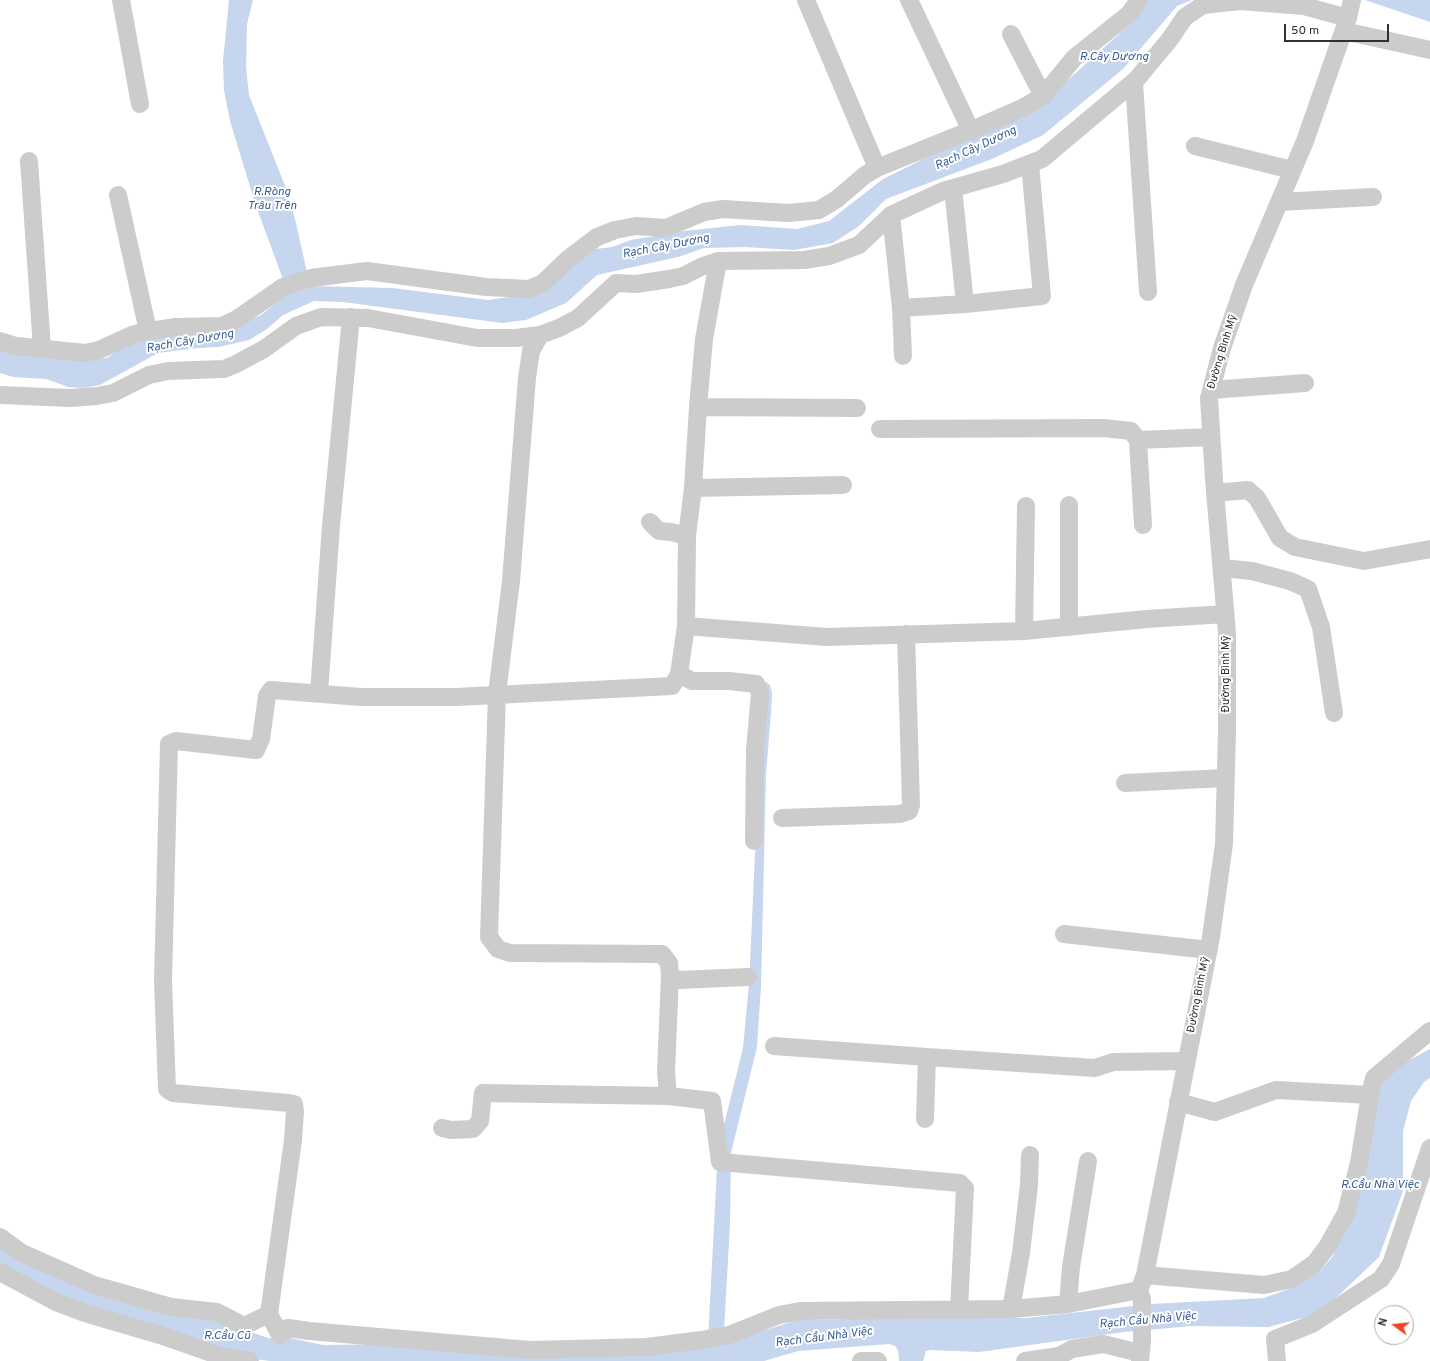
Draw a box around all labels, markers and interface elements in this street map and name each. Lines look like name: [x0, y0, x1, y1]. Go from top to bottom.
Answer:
scale bar: [1286, 16, 1391, 42]
text: 50 m: [1291, 23, 1319, 39]
water label: R.Cây Dương: [1079, 51, 1149, 65]
water label: Rạch Cây Dương: [933, 124, 1019, 174]
water label: R.Ròng Trâu Trên: [248, 186, 296, 214]
water label: Rạch Cây Dương: [621, 232, 711, 262]
street label: Đường Bình Mỹ: [1205, 313, 1241, 391]
water label: Rạch Cây Dương: [145, 327, 235, 357]
street label: Đường Bình Mỹ: [1220, 635, 1234, 713]
street label: Đường Bình Mỹ: [1185, 956, 1213, 1034]
water label: R.Cầu Nhà Việc: [1341, 1179, 1419, 1193]
north arrow: [1374, 1305, 1414, 1345]
water label: Rạch Cầu Nhà Việc: [1099, 1310, 1197, 1332]
text: N: [1376, 1317, 1391, 1328]
water label: Rạch Cầu Nhà Việc: [775, 1325, 873, 1351]
water label: R.Cầu Cũ: [204, 1330, 250, 1344]

